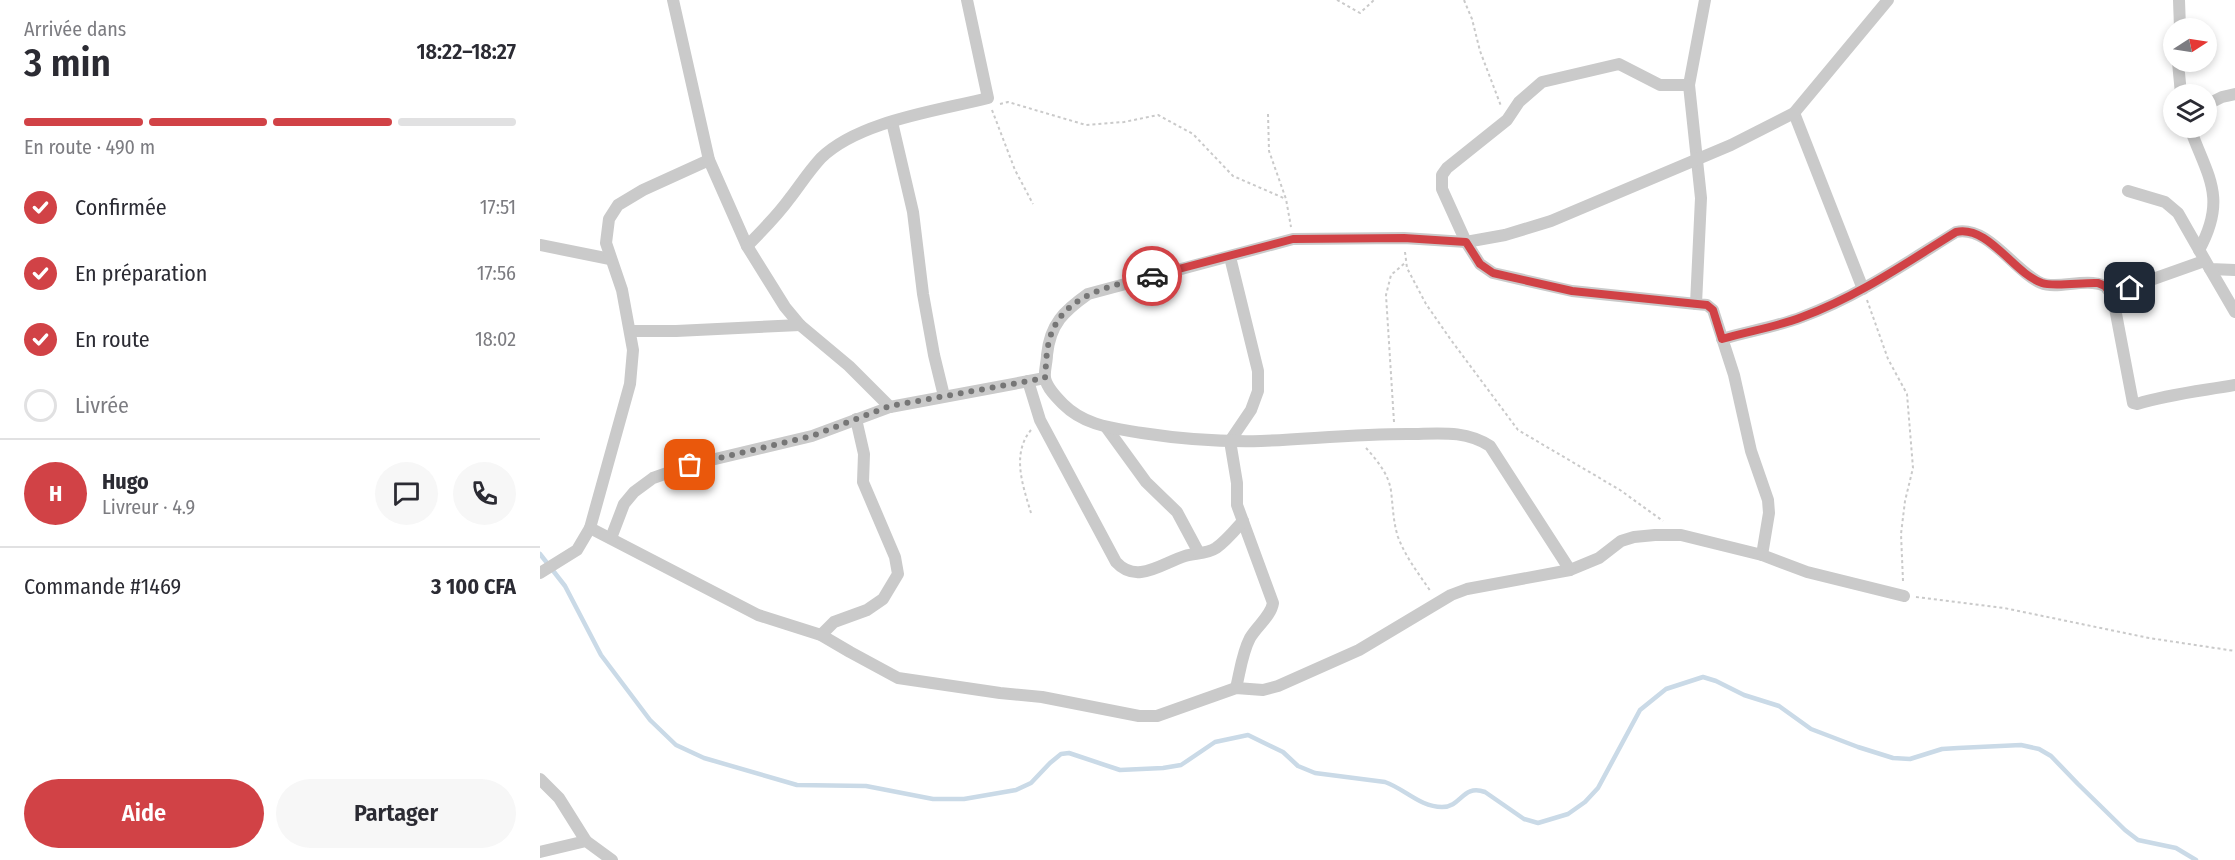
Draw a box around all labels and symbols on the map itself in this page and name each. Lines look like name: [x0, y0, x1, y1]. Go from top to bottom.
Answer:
north arrow: [2163, 18, 2217, 72]
courier: [1122, 246, 1182, 306]
pin: [2104, 262, 2155, 313]
pin: [664, 439, 715, 490]

